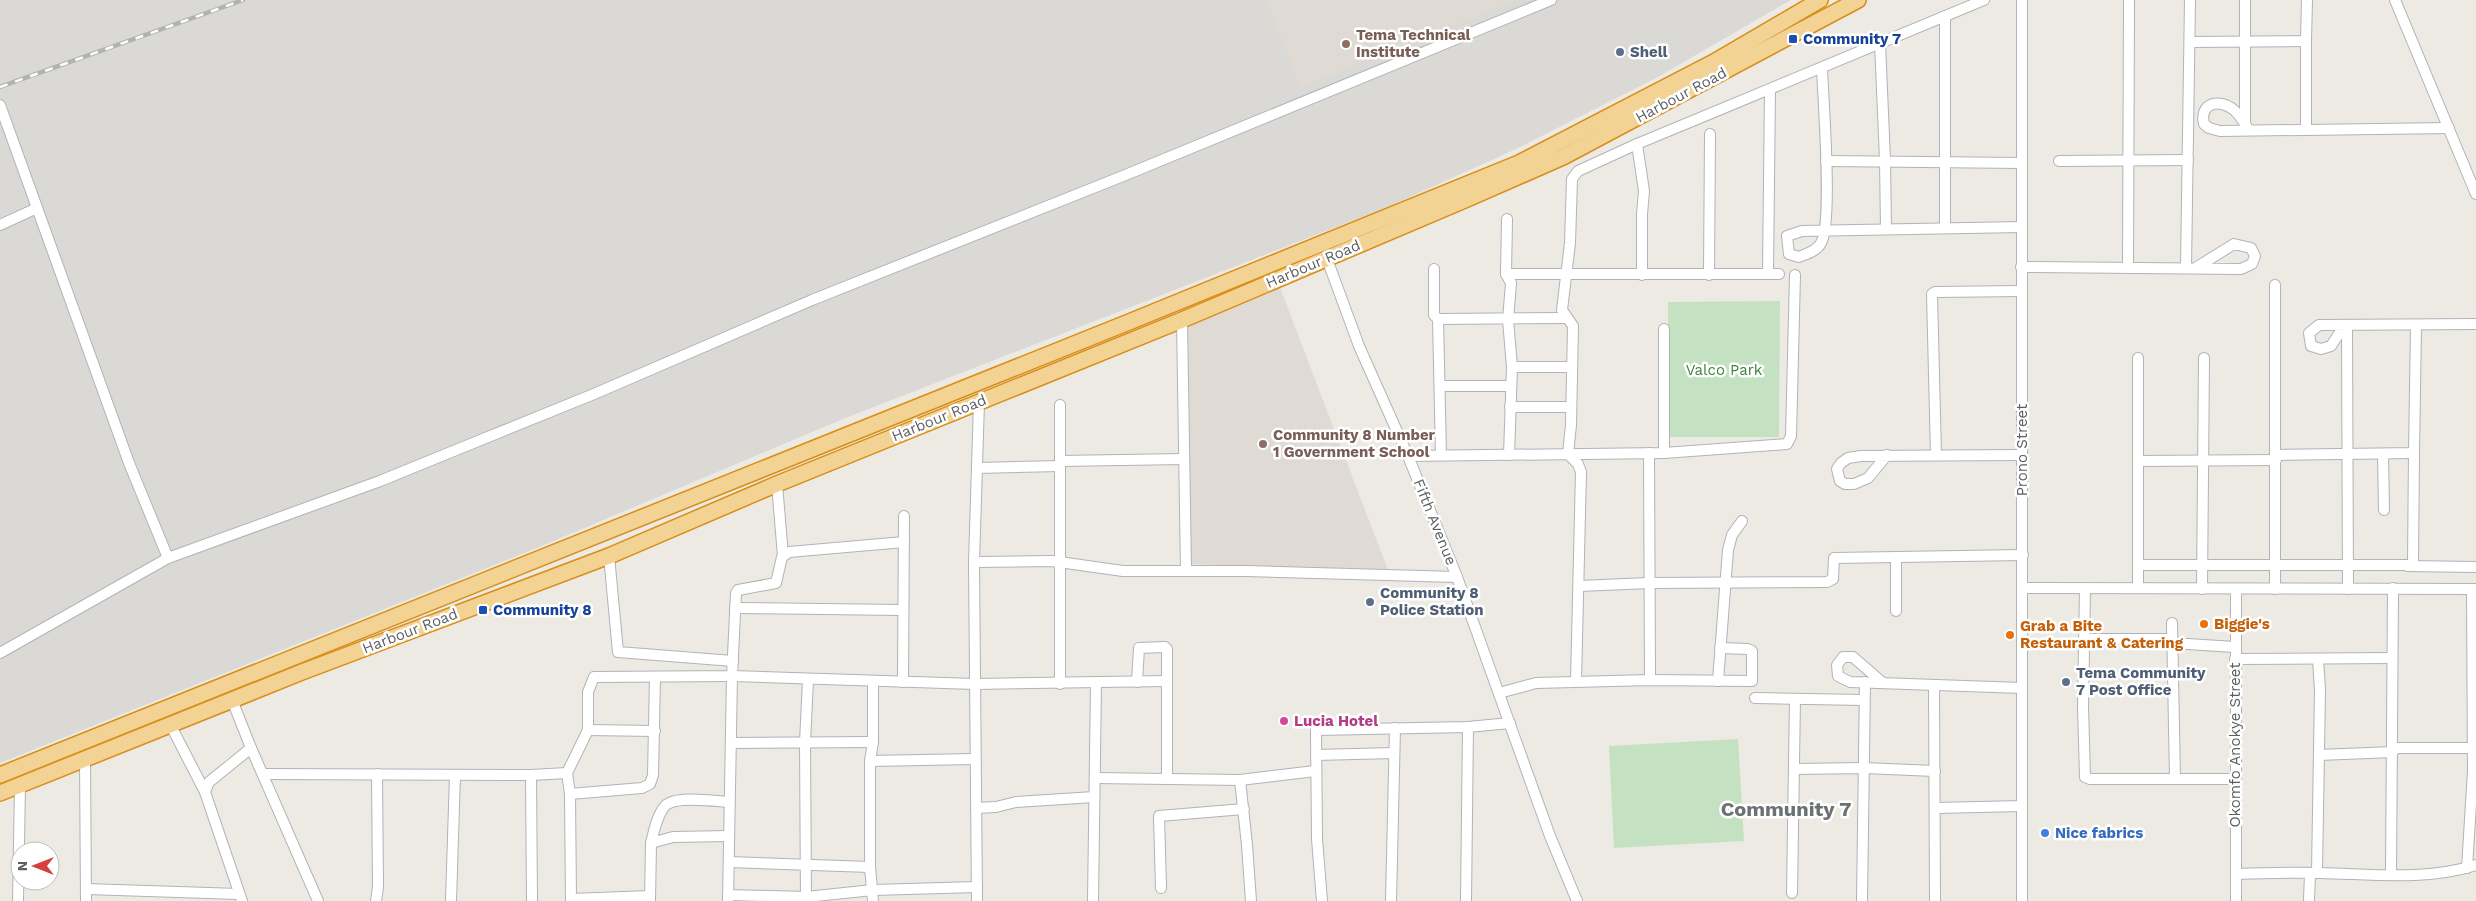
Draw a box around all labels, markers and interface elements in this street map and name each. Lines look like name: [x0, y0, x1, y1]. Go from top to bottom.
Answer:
place label: Tema Technical Institute: [1356, 26, 1471, 61]
place label: Community 7: [1803, 30, 1901, 48]
marker: Community 7: [1787, 33, 1799, 45]
marker: Tema Technical Institute: [1340, 38, 1352, 50]
place label: Shell: [1630, 43, 1668, 61]
marker: Shell: [1614, 46, 1626, 58]
street label: Harbour Road: [1632, 63, 1730, 127]
street label: Harbour Road: [1263, 236, 1363, 292]
park label: Valco Park: [1686, 361, 1763, 379]
street label: Harbour Road: [889, 391, 989, 445]
street label: Prono Street: [2013, 403, 2031, 496]
place label: Community 8 Number 1 Government School: [1273, 426, 1436, 461]
marker: Community 8 Number 1 Government School: [1257, 438, 1269, 450]
street label: Fifth Avenue: [1410, 476, 1460, 568]
place label: Community 8 Police Station: [1380, 584, 1483, 619]
marker: Community 8 Police Station: [1364, 596, 1376, 608]
place label: Community 8: [493, 601, 592, 619]
marker: Community 8: [477, 604, 489, 616]
street label: Harbour Road: [360, 605, 460, 657]
place label: Biggie's: [2214, 615, 2270, 633]
place label: Grab a Bite Restaurant & Catering: [2020, 617, 2184, 652]
marker: Biggie's: [2198, 618, 2210, 630]
marker: Grab a Bite Restaurant & Catering: [2004, 629, 2016, 641]
street label: Okomfo Anokye Street: [2226, 662, 2244, 828]
place label: Tema Community 7 Post Office: [2076, 664, 2206, 699]
marker: Tema Community 7 Post Office: [2060, 676, 2072, 688]
place label: Lucia Hotel: [1294, 712, 1378, 730]
marker: Lucia Hotel: [1278, 715, 1290, 727]
district label: Community 7: [1721, 797, 1851, 821]
place label: Nice fabrics: [2055, 824, 2143, 842]
marker: Nice fabrics: [2039, 827, 2051, 839]
north arrow: [10, 841, 60, 891]
text: N: [14, 861, 30, 871]

